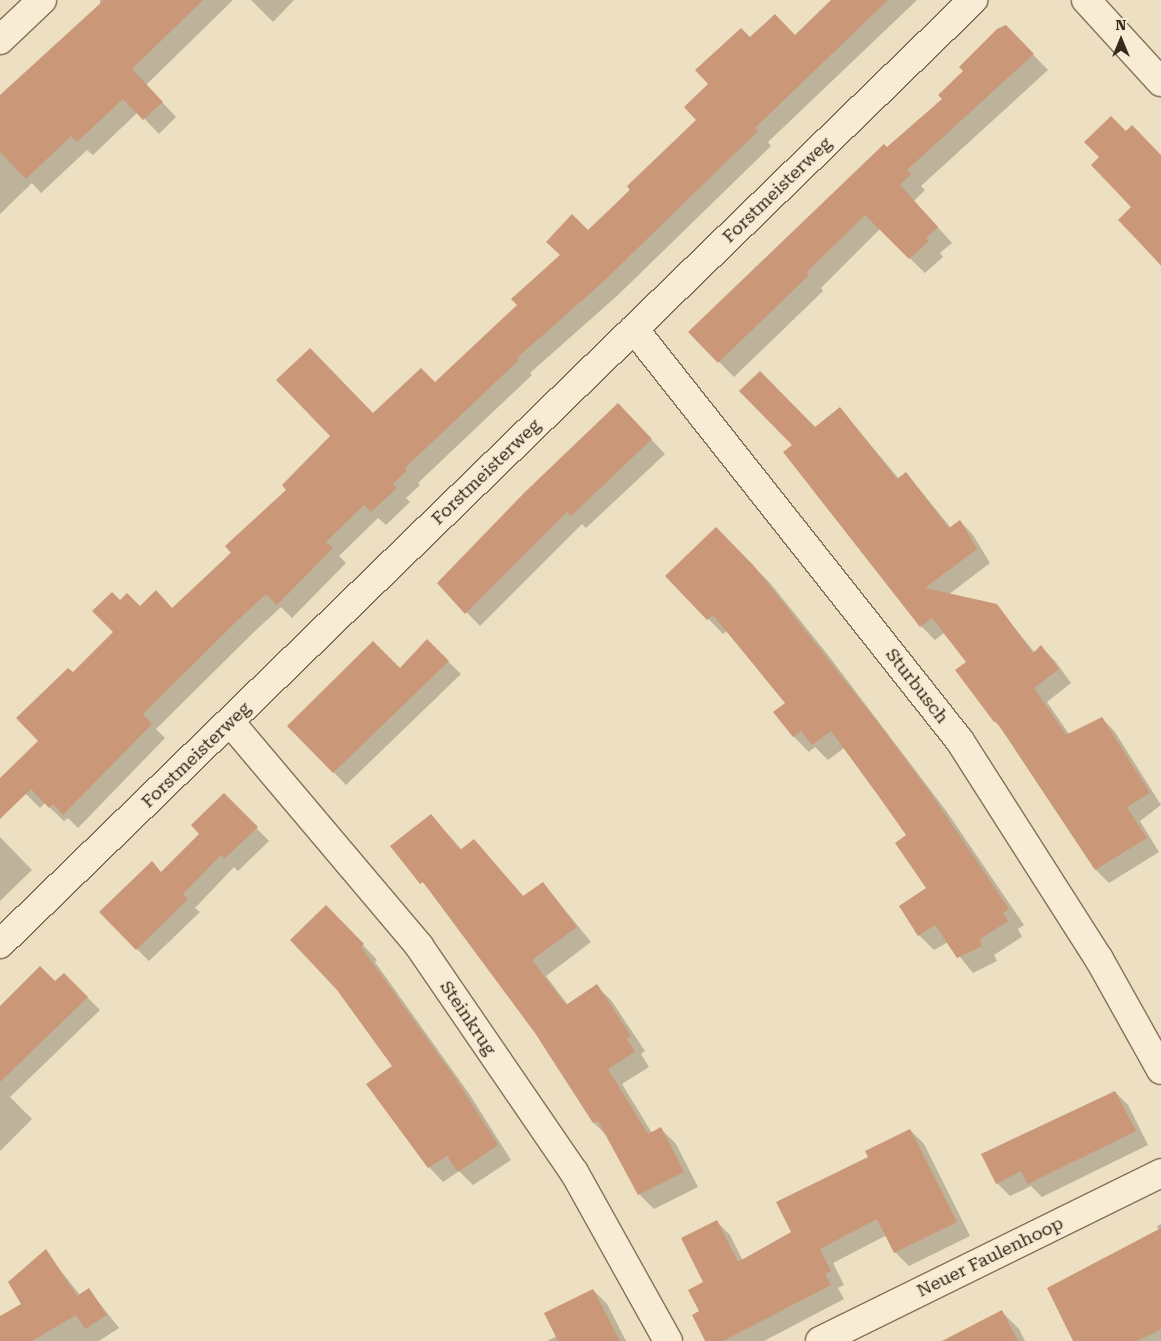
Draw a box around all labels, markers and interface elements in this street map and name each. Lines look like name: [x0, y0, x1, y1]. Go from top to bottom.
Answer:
north arrow: [1096, 15, 1146, 65]
text: N: [1116, 17, 1126, 33]
street label: Forstmeisterweg: [718, 133, 836, 247]
street label: Forstmeisterweg: [427, 415, 545, 529]
street label: Sturbusch: [881, 644, 953, 728]
street label: Forstmeisterweg: [137, 698, 255, 812]
street label: Steinkrug: [435, 977, 501, 1059]
street label: Neuer Faulenhoop: [913, 1212, 1067, 1302]

